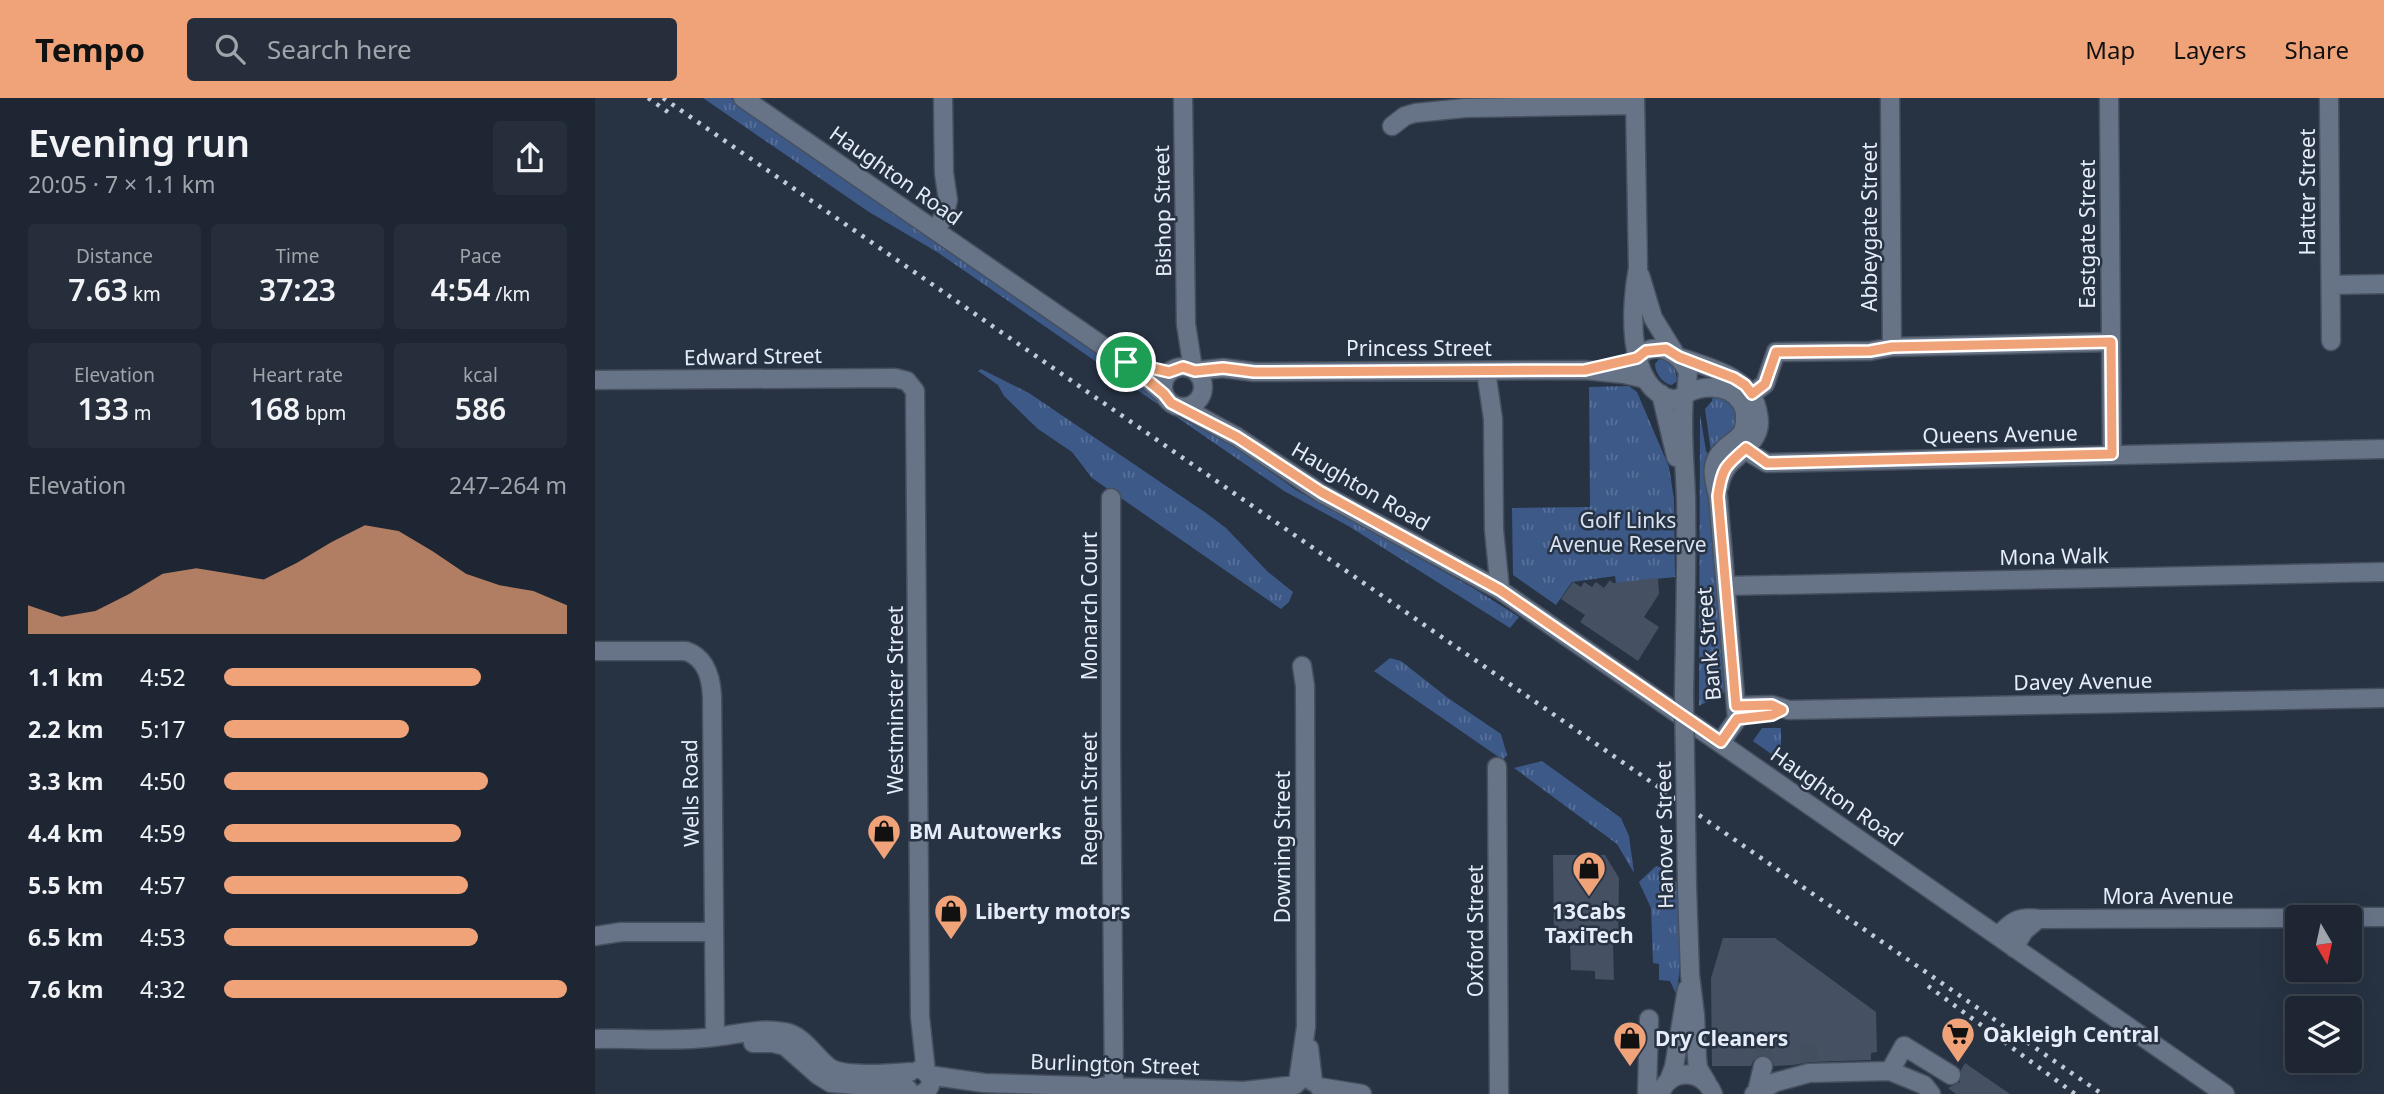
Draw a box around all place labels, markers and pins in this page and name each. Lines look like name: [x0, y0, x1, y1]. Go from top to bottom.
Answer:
pin: [1096, 332, 1156, 392]
shop icon: BM Autowerks: [865, 812, 903, 861]
place label: BM Autowerks: [909, 817, 1062, 845]
shop icon: 13Cabs TaxiTech: [1570, 849, 1608, 898]
shop icon: Liberty motors: [932, 892, 970, 941]
place label: Liberty motors: [975, 897, 1131, 925]
place label: 13Cabs TaxiTech: [1544, 897, 1634, 949]
supermarket icon: Oakleigh Central: [1939, 1015, 1977, 1064]
shop icon: Dry Cleaners: [1611, 1019, 1649, 1068]
place label: Oakleigh Central: [1983, 1020, 2159, 1048]
place label: Dry Cleaners: [1655, 1024, 1788, 1052]

